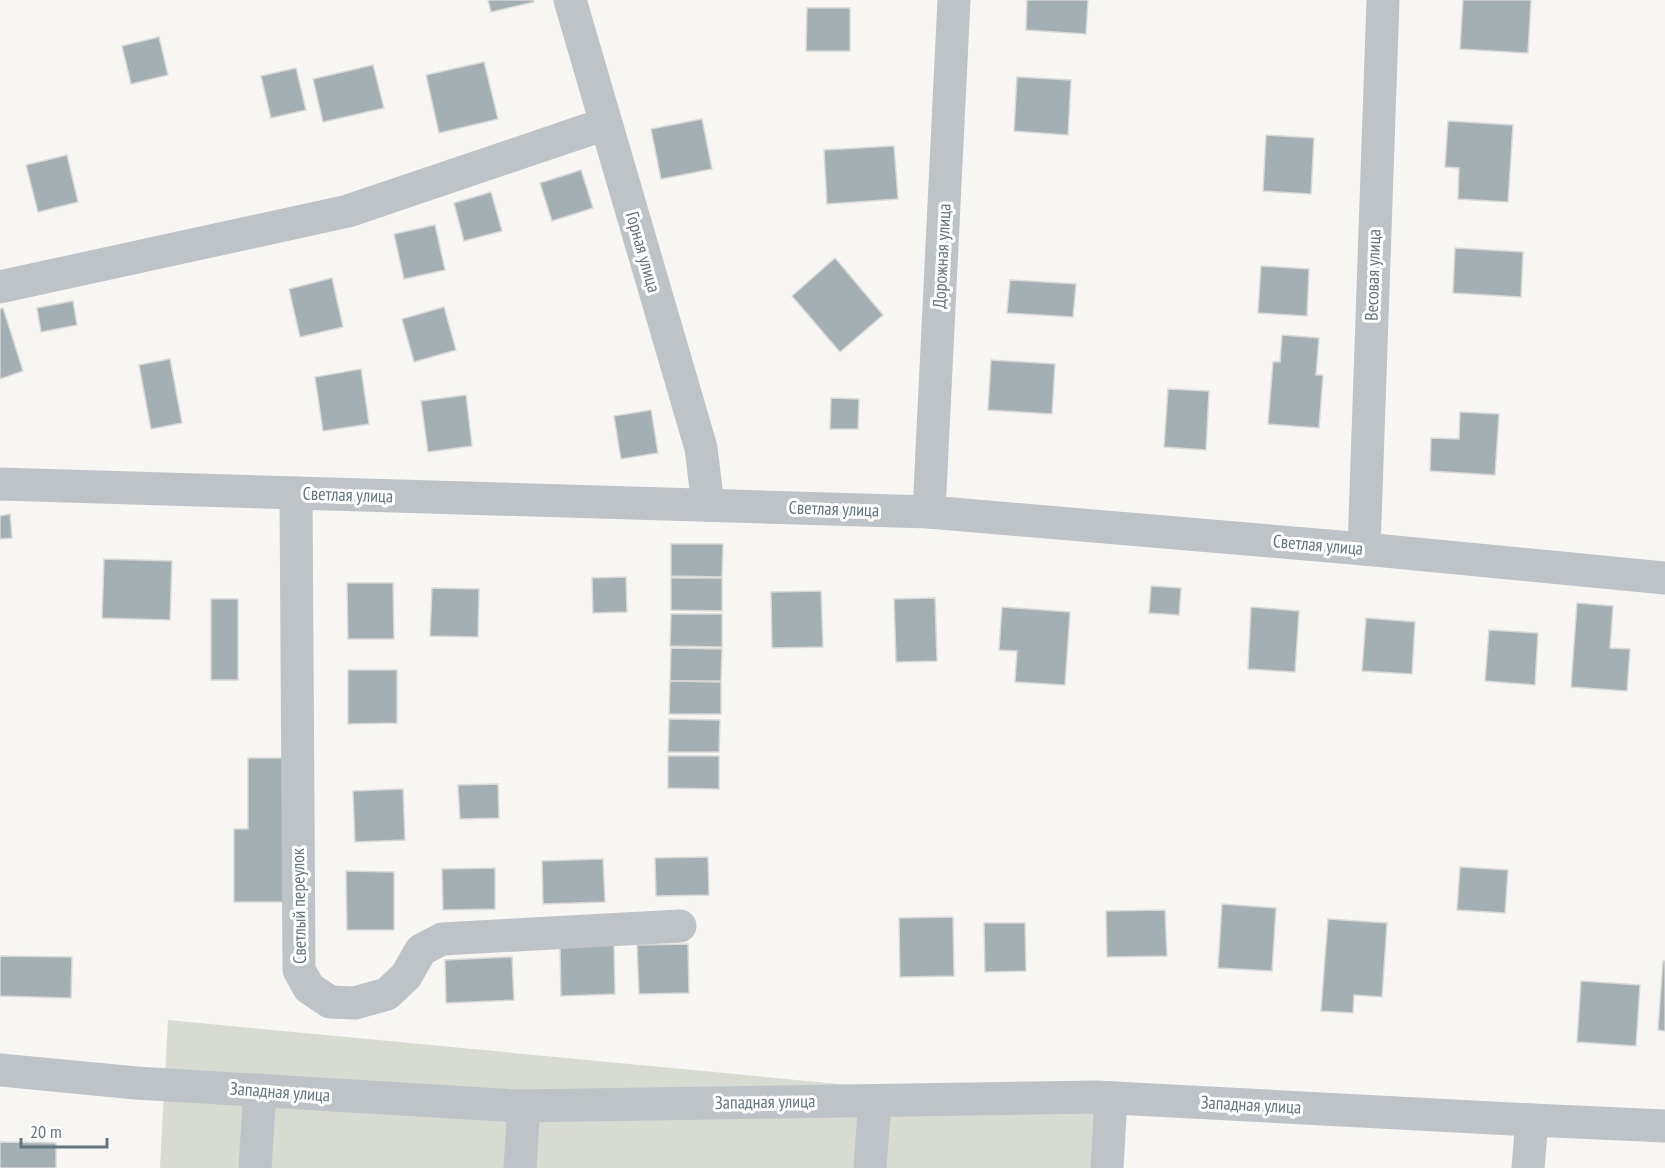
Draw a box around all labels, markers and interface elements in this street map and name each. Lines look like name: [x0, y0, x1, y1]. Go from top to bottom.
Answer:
street label: Дорожная улица: [927, 203, 956, 309]
street label: Горная улица: [621, 209, 666, 295]
street label: Весовая улица: [1359, 229, 1386, 321]
street label: Светлая улица: [302, 481, 394, 508]
street label: Светлая улица: [788, 495, 880, 522]
street label: Светлая улица: [1272, 529, 1364, 560]
street label: Светлый переулок: [286, 848, 311, 964]
street label: Западная улица: [229, 1077, 331, 1106]
street label: Западная улица: [715, 1089, 815, 1114]
street label: Западная улица: [1200, 1090, 1302, 1119]
scale bar: [21, 1111, 106, 1149]
text: 20 m: [30, 1120, 62, 1143]

